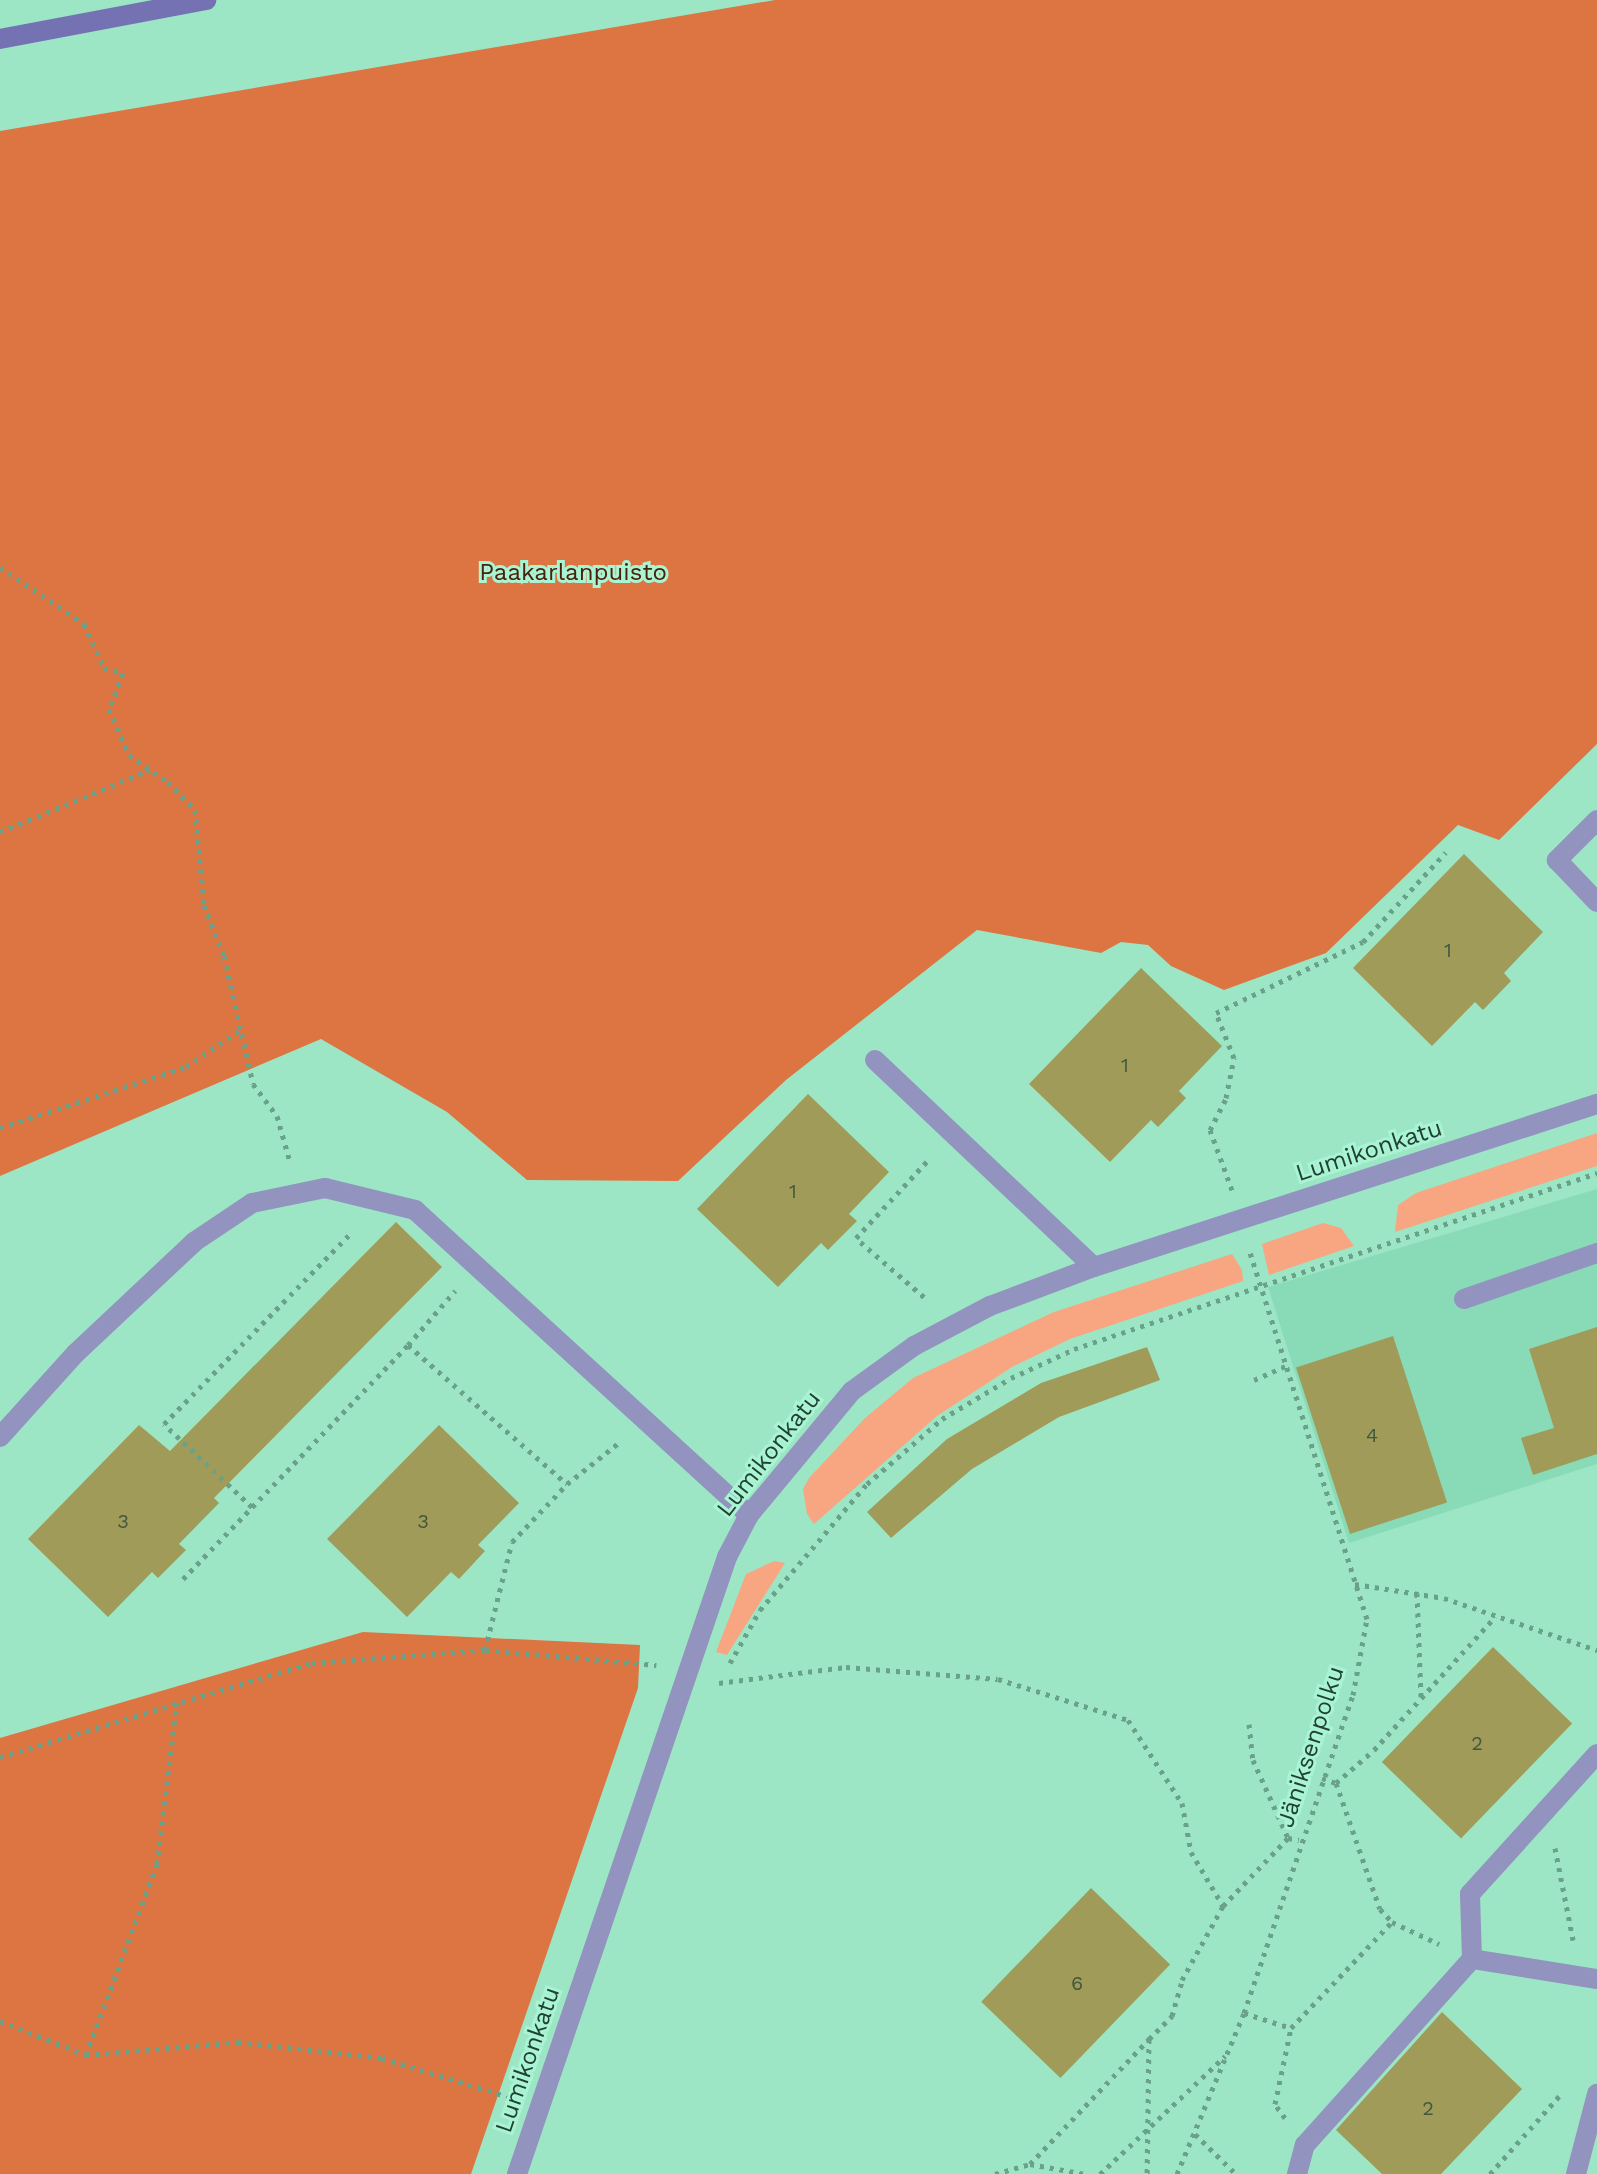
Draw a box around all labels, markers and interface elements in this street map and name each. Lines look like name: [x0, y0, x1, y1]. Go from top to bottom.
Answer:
park label: Paakarlanpuisto: [479, 559, 667, 587]
house number: 1: [1444, 938, 1452, 962]
house number: 1: [1121, 1053, 1129, 1077]
street label: Lumikonkatu: [1292, 1114, 1446, 1188]
house number: 1: [789, 1179, 797, 1203]
street label: Lumikonkatu: [711, 1385, 827, 1523]
house number: 4: [1366, 1423, 1378, 1447]
house number: 3: [117, 1509, 129, 1533]
house number: 3: [417, 1509, 429, 1533]
street label: Jäniksenpolku: [1271, 1663, 1351, 1831]
house number: 2: [1471, 1731, 1483, 1755]
house number: 6: [1071, 1971, 1083, 1995]
street label: Lumikonkatu: [490, 1983, 566, 2137]
house number: 2: [1422, 2096, 1434, 2120]

